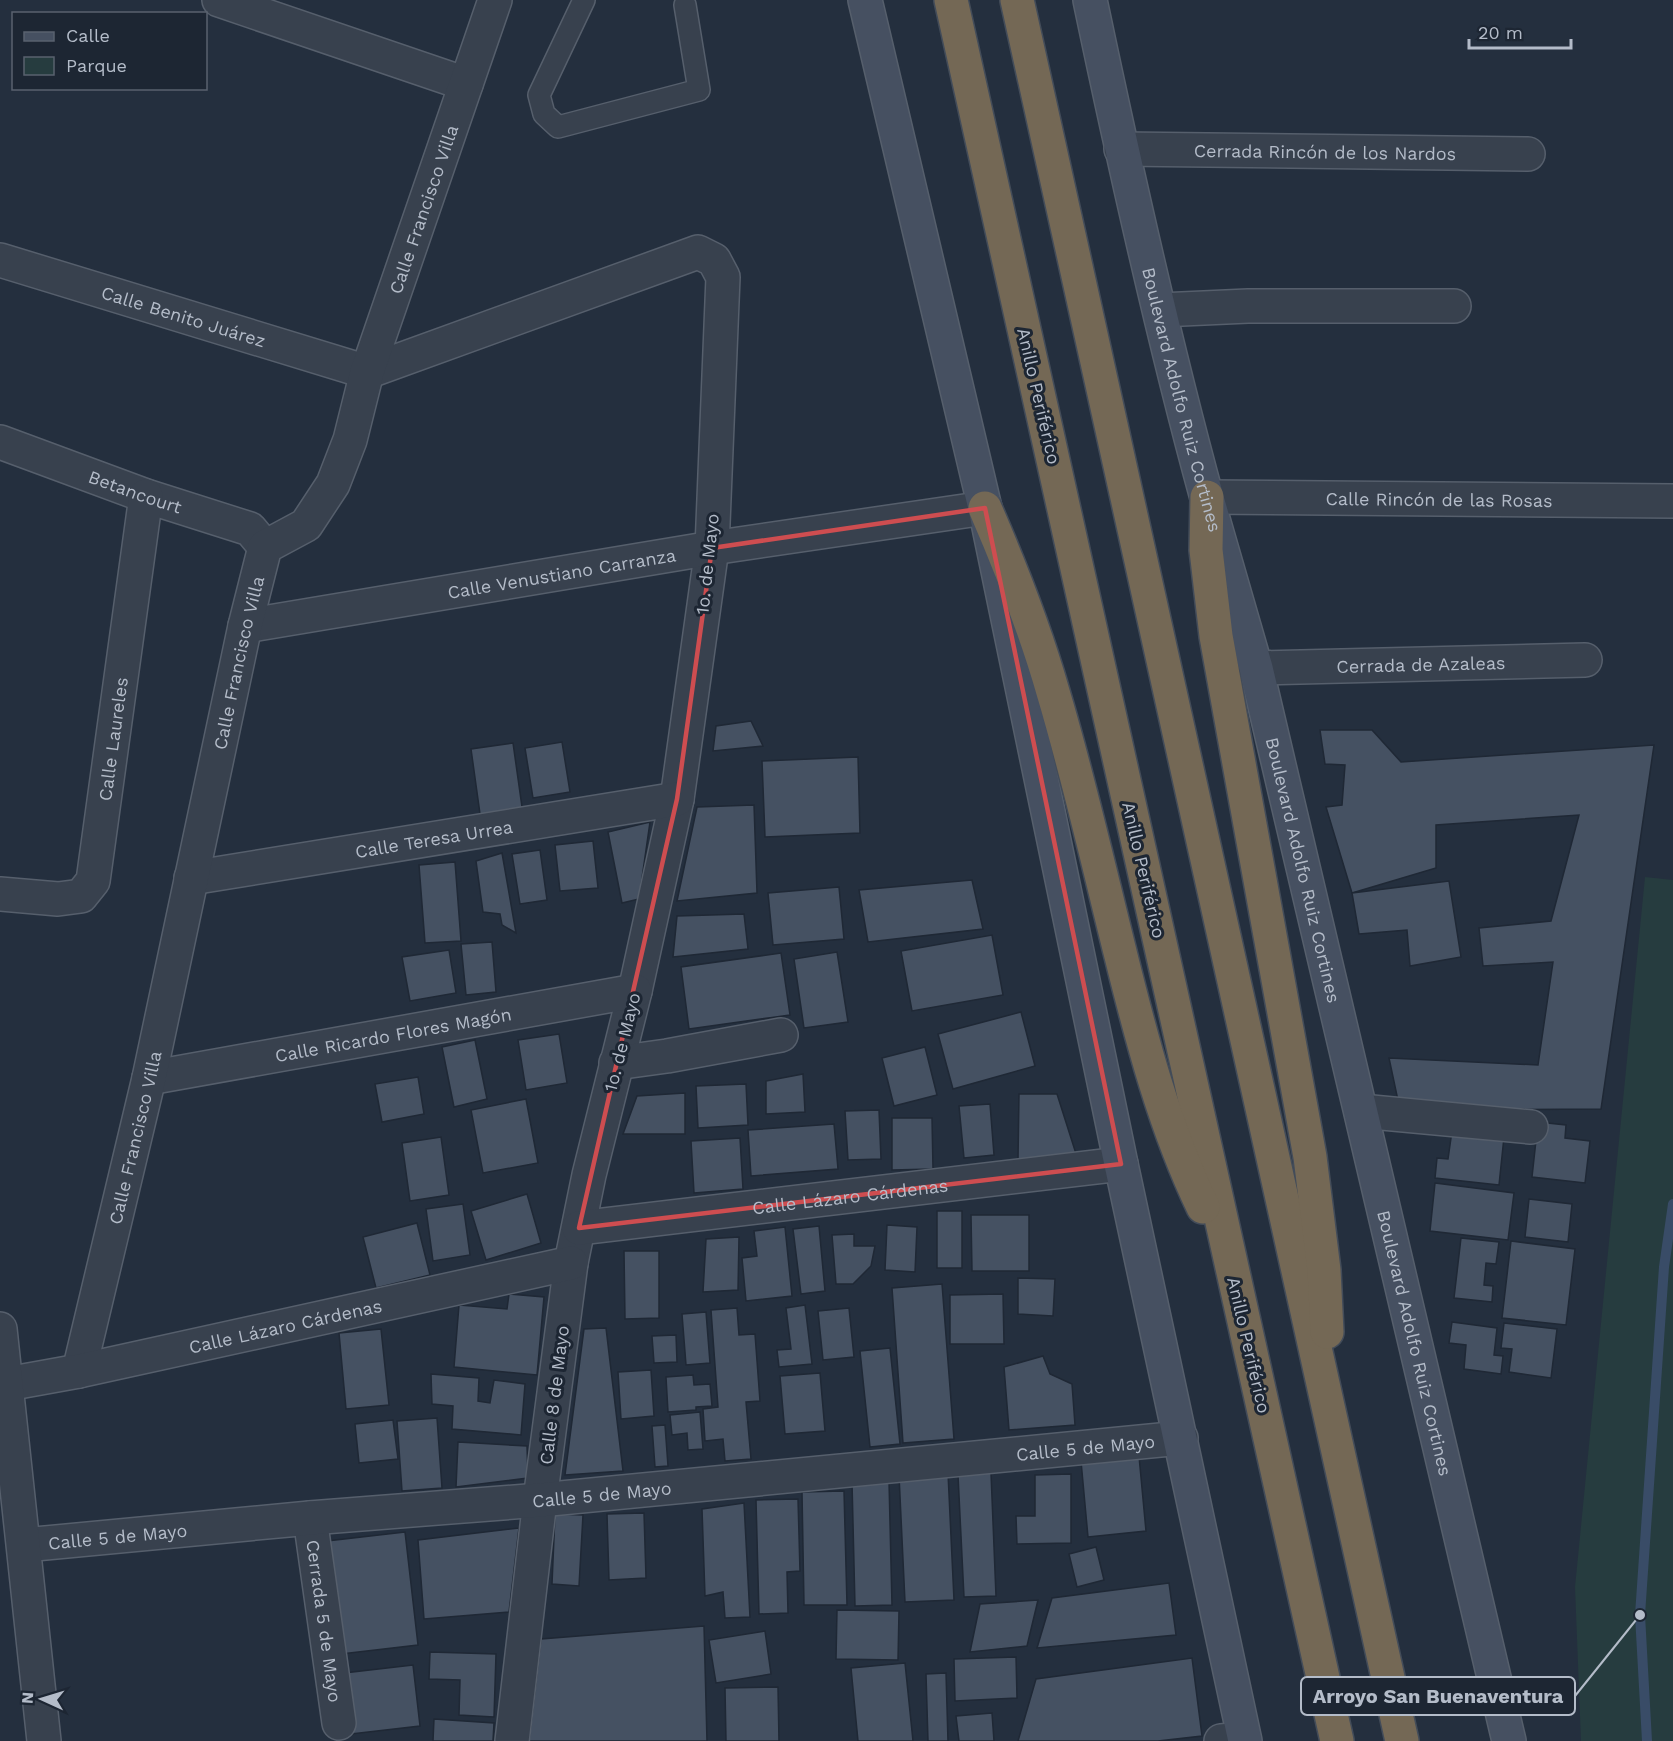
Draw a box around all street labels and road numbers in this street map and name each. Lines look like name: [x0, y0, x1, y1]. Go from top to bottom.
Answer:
street label: Calle Francisco Villa: [384, 122, 462, 296]
street label: Cerrada Rincón de los Nardos: [1194, 139, 1456, 164]
street label: Boulevard Adolfo Ruiz Cortines: [1139, 265, 1227, 534]
street label: Calle Benito Juárez: [99, 281, 268, 351]
street label: Anillo Periférico: [1013, 326, 1065, 466]
street label: Betancourt: [86, 465, 185, 517]
street label: Calle Rincón de las Rosas: [1325, 488, 1553, 510]
street label: 1o. de Mayo: [691, 513, 723, 615]
street label: Calle Venustiano Carranza: [446, 544, 677, 603]
street label: Calle Francisco Villa: [209, 574, 268, 751]
street label: Cerrada de Azaleas: [1336, 651, 1506, 677]
street label: Calle Laureles: [94, 676, 131, 802]
street label: Boulevard Adolfo Ruiz Cortines: [1262, 735, 1345, 1005]
street label: Anillo Periférico: [1118, 800, 1170, 940]
street label: Calle Teresa Urrea: [353, 815, 514, 862]
street label: 1o. de Mayo: [600, 990, 644, 1094]
street label: Calle Ricardo Flores Magón: [273, 1003, 513, 1066]
street label: Calle Francisco Villa: [104, 1049, 165, 1226]
street label: Calle Lázaro Cárdenas: [751, 1174, 949, 1218]
street label: Boulevard Adolfo Ruiz Cortines: [1374, 1208, 1457, 1478]
street label: Anillo Periférico: [1223, 1275, 1275, 1415]
street label: Calle Lázaro Cárdenas: [187, 1294, 384, 1357]
street label: Calle 8 de Mayo: [535, 1324, 573, 1466]
street label: Calle 5 de Mayo: [1015, 1430, 1156, 1464]
street label: Calle 5 de Mayo: [531, 1477, 672, 1511]
street label: Calle 5 de Mayo: [47, 1519, 188, 1553]
street label: Cerrada 5 de Mayo: [303, 1538, 346, 1704]

